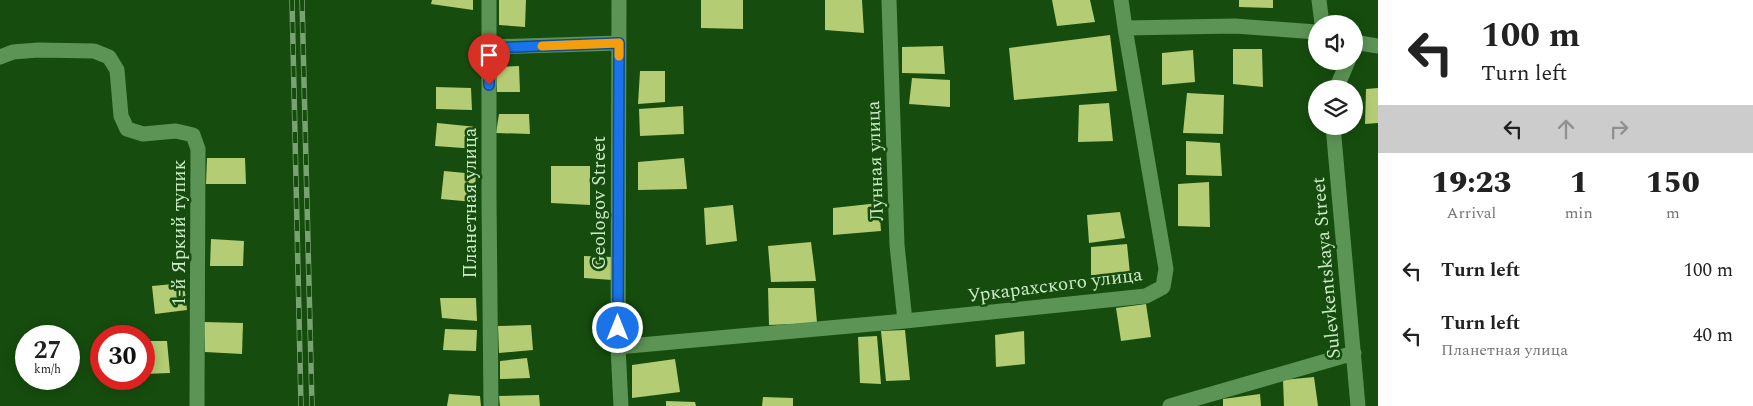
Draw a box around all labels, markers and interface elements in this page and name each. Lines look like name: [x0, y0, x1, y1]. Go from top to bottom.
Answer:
text: 100 m: [1481, 9, 1580, 62]
map controls: [1308, 15, 1363, 135]
button: sound: [1308, 15, 1363, 70]
icon: left: [1398, 20, 1463, 85]
pin: [468, 34, 510, 85]
icon: arrive: [475, 41, 503, 69]
text: Turn left: [1481, 57, 1567, 90]
button: layers: [1308, 80, 1363, 135]
street label: Лунная улица: [859, 99, 892, 222]
icon: left: [1499, 115, 1527, 143]
icon: ahead: [1552, 115, 1580, 143]
icon: right: [1605, 115, 1633, 143]
street label: Планетная улица: [456, 127, 485, 278]
street label: Geologov Street: [585, 136, 614, 270]
street label: 1-й Яркий тупик: [165, 159, 194, 306]
text: 19:23: [1431, 160, 1512, 206]
text: 1: [1570, 160, 1588, 206]
text: 150: [1646, 160, 1700, 206]
street label: Sulevkentskaya Street: [1304, 175, 1349, 360]
text: Arrival: [1446, 201, 1496, 225]
text: min: [1565, 201, 1593, 225]
text: m: [1666, 201, 1680, 225]
text: Turn left: [1441, 256, 1520, 285]
text: 100 m: [1683, 256, 1733, 285]
icon: left: [1398, 257, 1426, 285]
street label: Уркарахского улица: [966, 260, 1145, 311]
position arrow: [591, 301, 643, 353]
text: Turn left: [1441, 309, 1520, 338]
text: 40 m: [1693, 321, 1733, 350]
icon: left: [1398, 322, 1426, 350]
speed limit sign: 30: [90, 325, 155, 390]
text: 27: [33, 332, 62, 370]
text: Планетная улица: [1441, 338, 1568, 362]
text: km/h: [34, 360, 61, 379]

